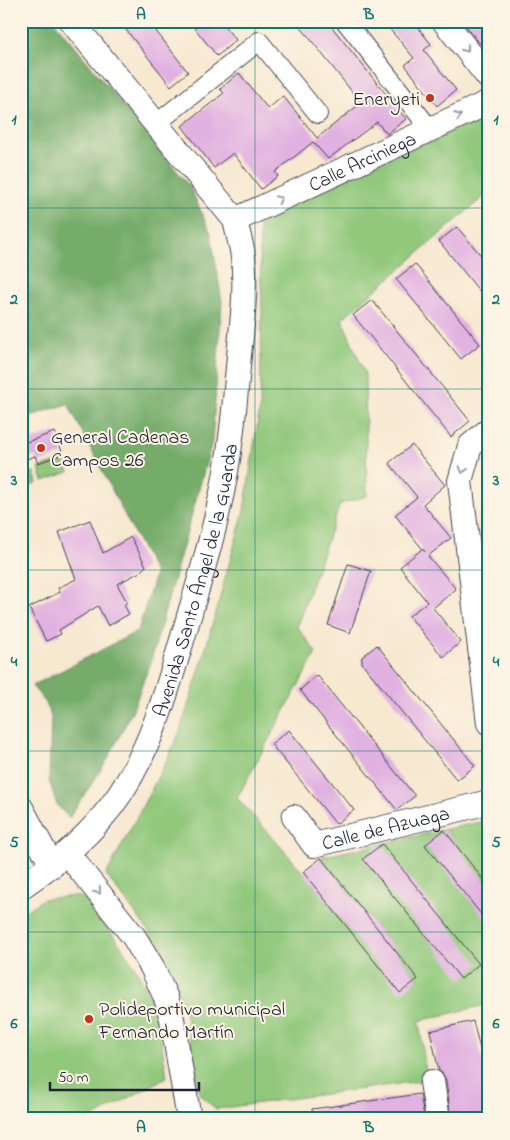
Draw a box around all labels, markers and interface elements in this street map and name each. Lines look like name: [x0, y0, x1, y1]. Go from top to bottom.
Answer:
text: A: [136, 3, 146, 27]
text: B: [363, 3, 375, 27]
one-way arrow: [461, 44, 470, 53]
place label: Eneryeti: [352, 86, 420, 115]
marker: Eneryeti: [424, 92, 436, 104]
text: 1: [11, 108, 17, 132]
text: 1: [493, 108, 499, 132]
one-way arrow: [453, 112, 462, 123]
street label: Calle Arciniega: [304, 126, 422, 201]
one-way arrow: [274, 195, 283, 206]
text: 2: [9, 288, 18, 312]
text: 2: [491, 288, 500, 312]
place label: General Cadenas Campos 26: [51, 424, 190, 476]
marker: General Cadenas Campos 26: [35, 442, 47, 454]
street label: Avenida Santo Ángel de la Guarda: [147, 442, 247, 721]
one-way arrow: [459, 465, 469, 473]
text: 3: [10, 469, 18, 493]
text: 3: [492, 469, 500, 493]
text: 4: [10, 650, 18, 674]
text: 4: [492, 650, 500, 674]
street label: Calle de Azuaga: [319, 800, 453, 860]
text: 5: [9, 831, 19, 855]
text: 5: [491, 831, 501, 855]
one-way arrow: [92, 885, 100, 894]
place label: Polideportivo municipal Fernando Martín: [98, 996, 285, 1048]
text: 6: [9, 1012, 18, 1036]
text: 6: [491, 1012, 500, 1036]
marker: Polideportivo municipal Fernando Martín: [83, 1013, 95, 1025]
scale bar: [50, 1060, 199, 1092]
text: 50 m: [58, 1067, 89, 1089]
text: A: [136, 1116, 146, 1140]
text: B: [363, 1116, 375, 1140]

